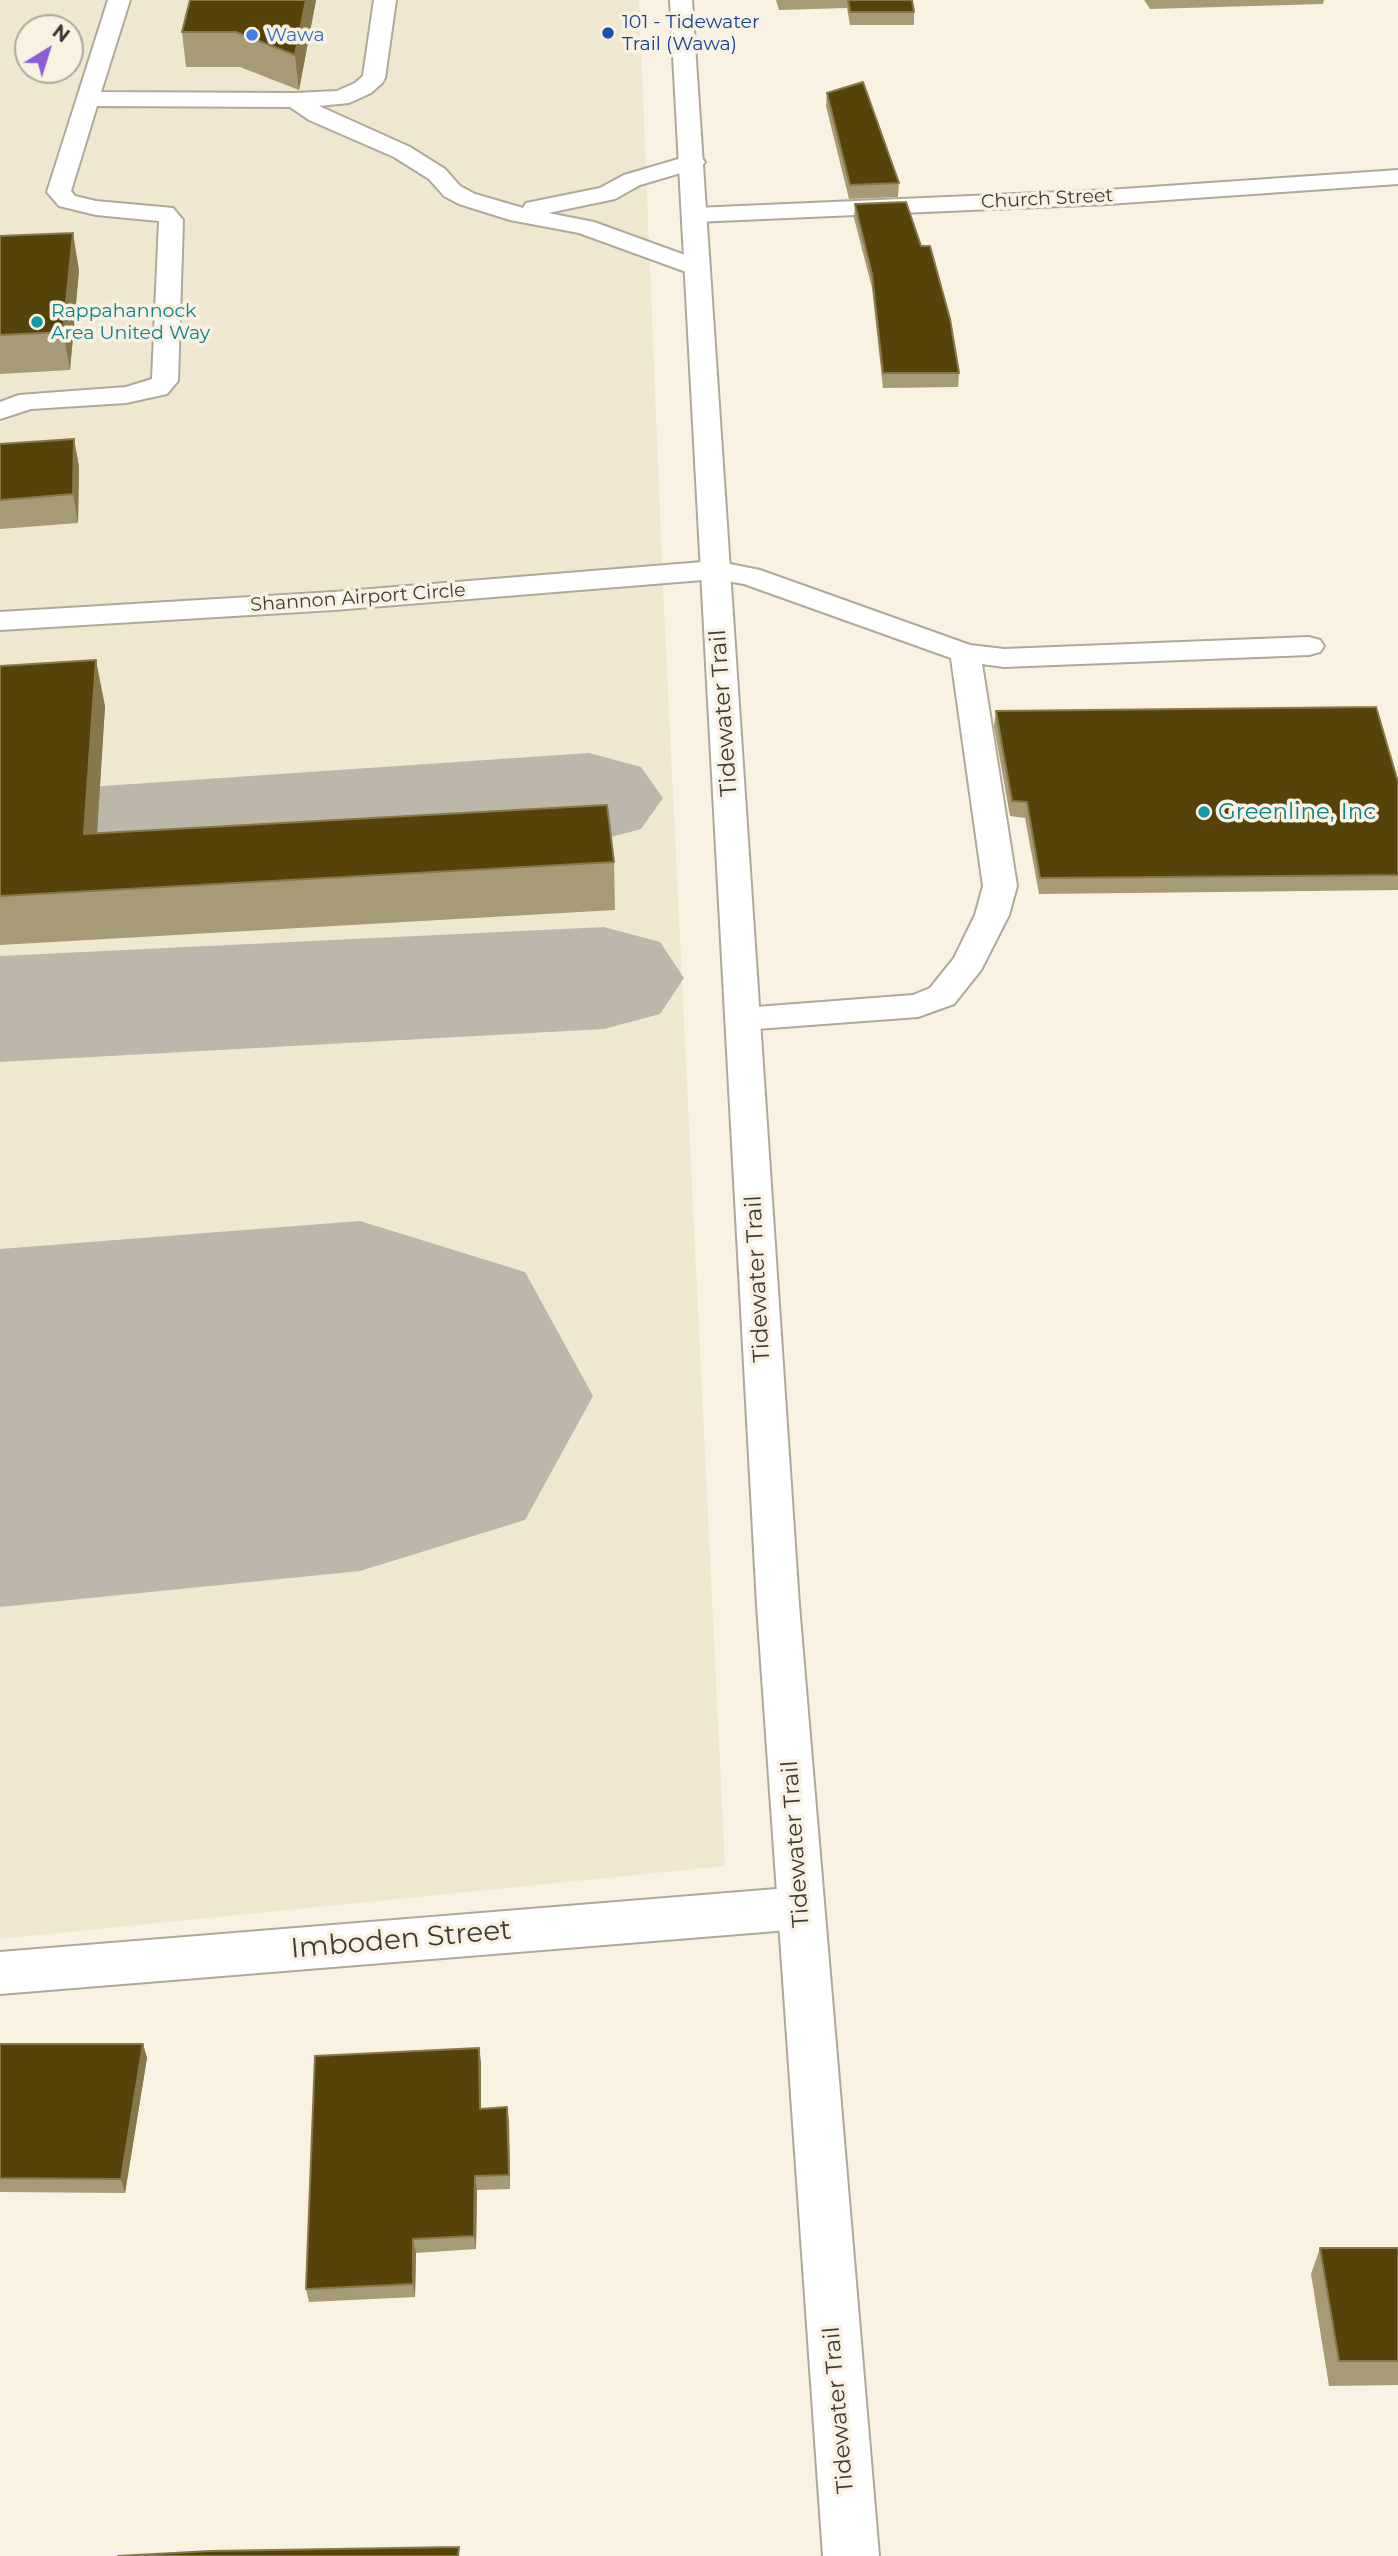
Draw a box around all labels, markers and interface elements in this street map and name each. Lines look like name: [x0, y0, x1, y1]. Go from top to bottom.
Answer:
place label: 101 - Tidewater Trail (Wawa): [622, 11, 760, 55]
north arrow: [14, 14, 84, 84]
text: N: [48, 20, 74, 47]
place label: Wawa: [266, 24, 325, 46]
marker: 101 - Tidewater Trail (Wawa): [600, 25, 616, 41]
marker: Wawa: [244, 27, 260, 43]
street label: Church Street: [980, 184, 1114, 214]
place label: Rappahannock Area United Way: [51, 300, 210, 344]
marker: Rappahannock Area United Way: [29, 314, 45, 330]
street label: Shannon Airport Circle: [250, 579, 466, 617]
street label: Tidewater Trail: [704, 629, 744, 797]
place label: Greenline, Inc: [1218, 798, 1376, 826]
marker: Greenline, Inc: [1196, 804, 1212, 820]
street label: Tidewater Trail: [740, 1195, 776, 1363]
street label: Tidewater Trail: [776, 1760, 816, 1928]
street label: Imboden Street: [289, 1914, 513, 1966]
street label: Tidewater Trail: [818, 2326, 860, 2494]

